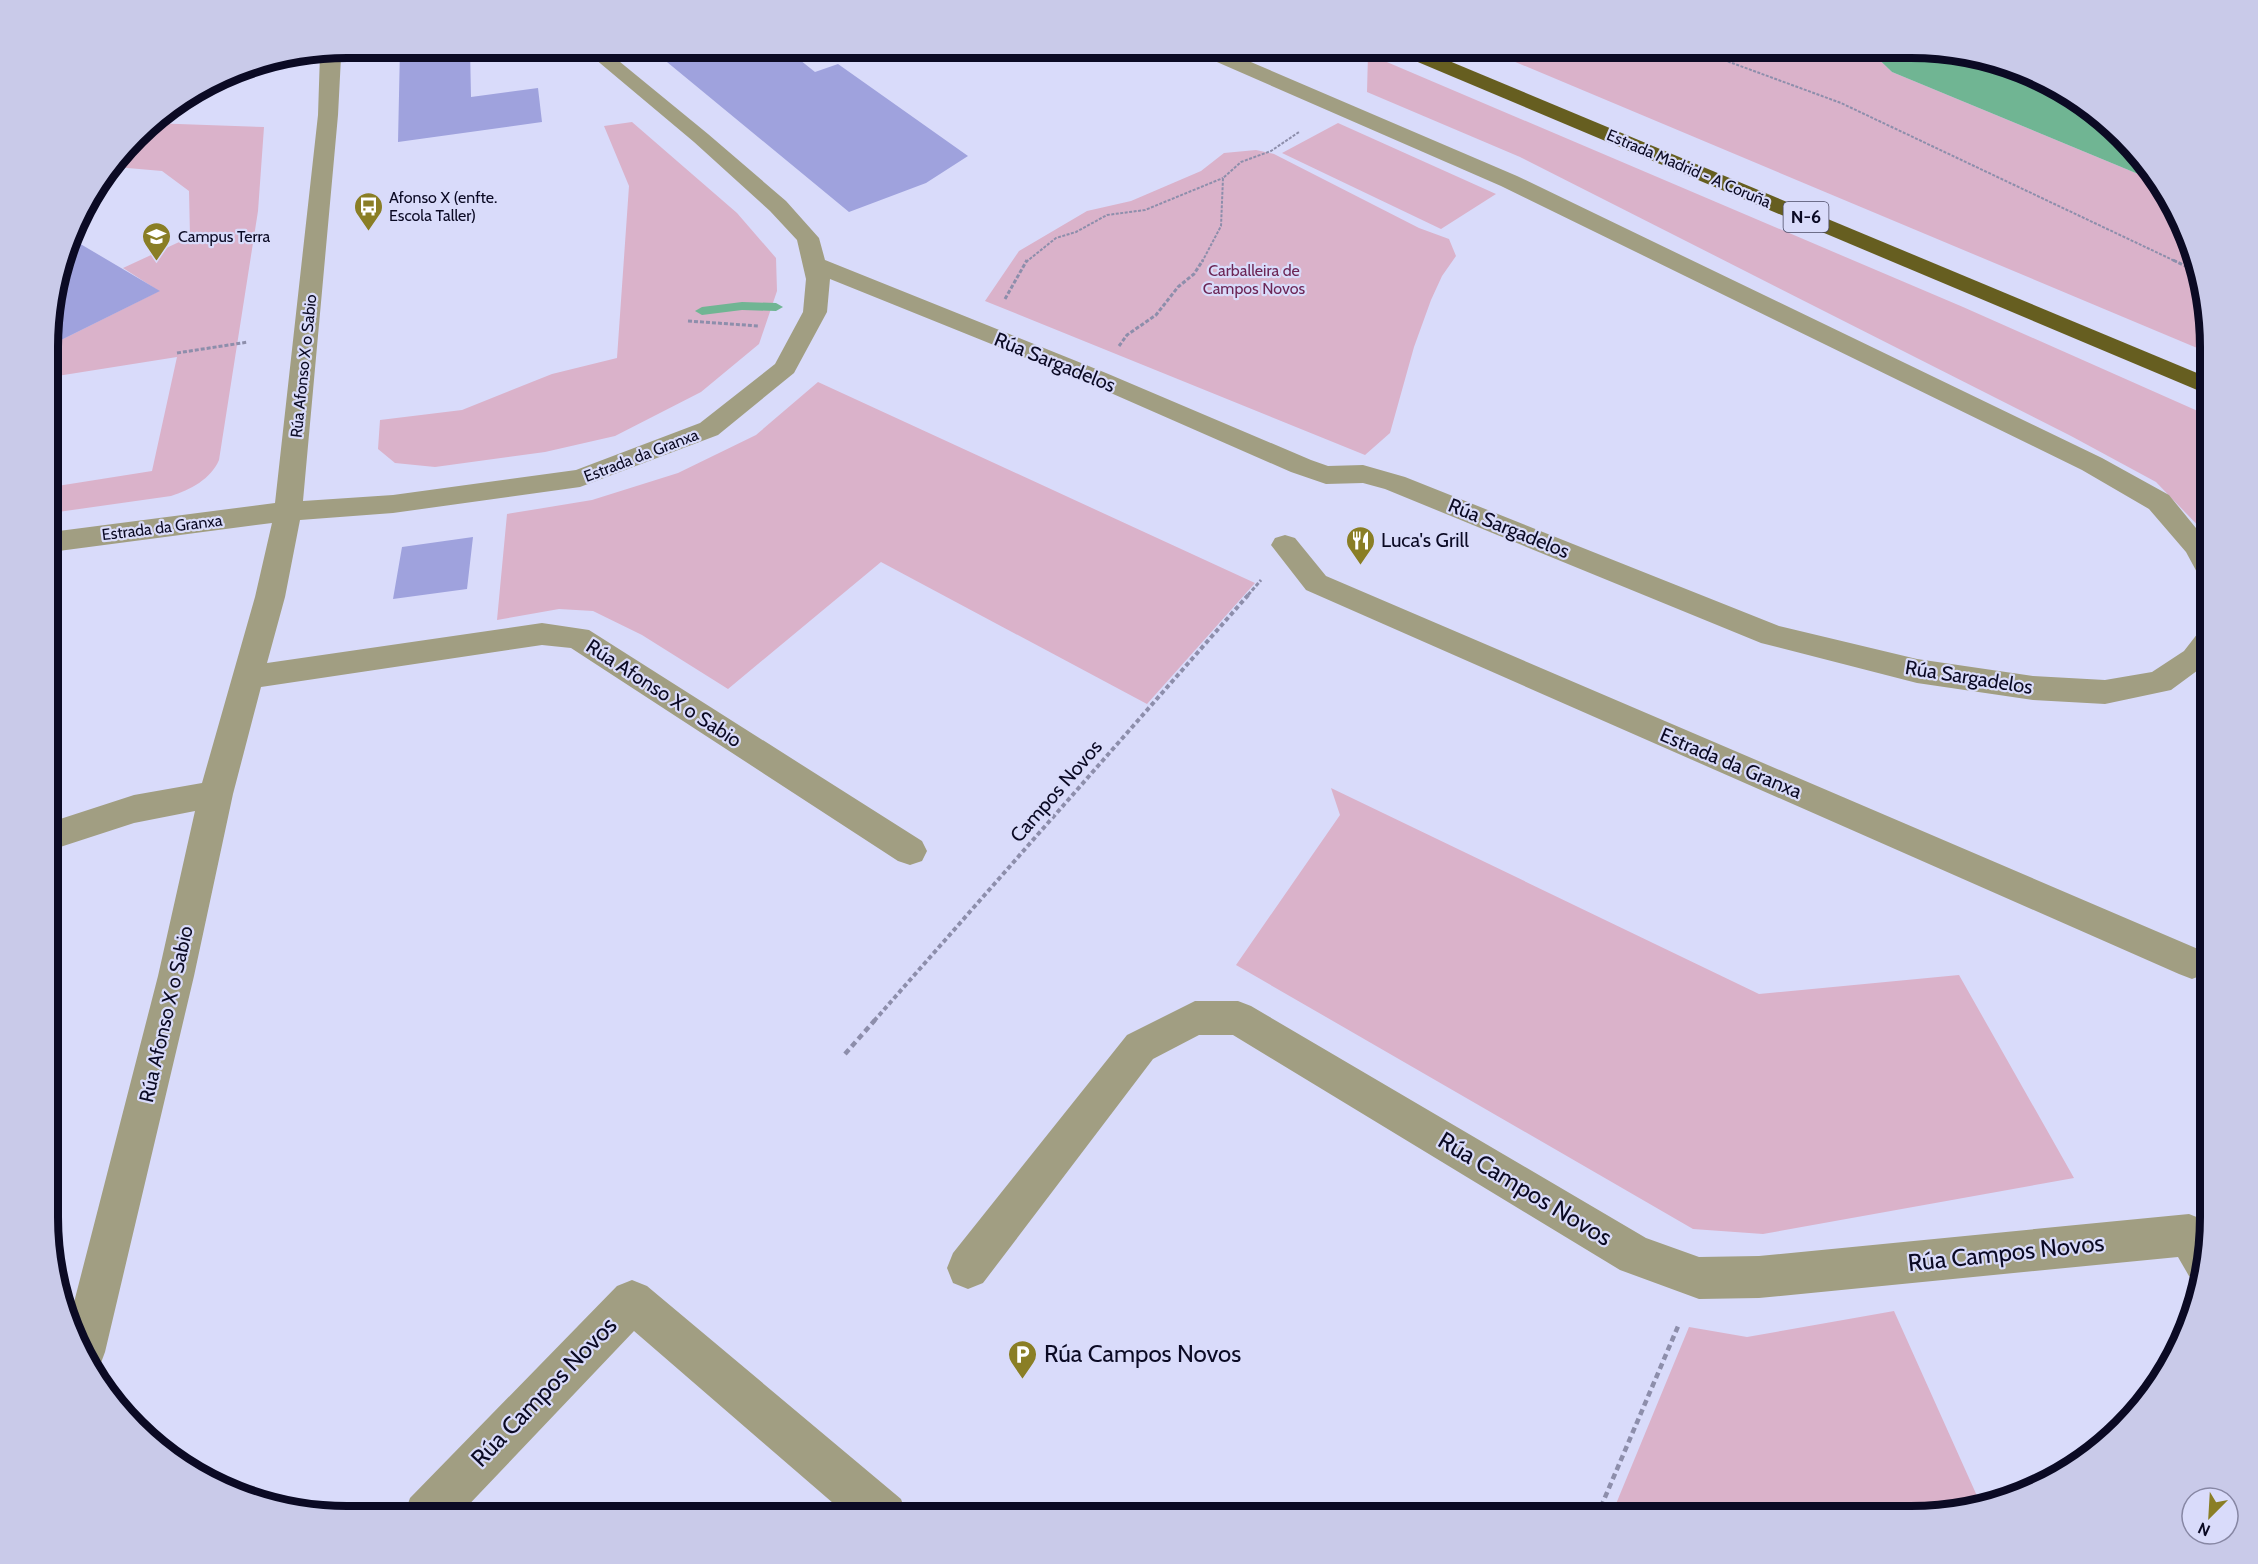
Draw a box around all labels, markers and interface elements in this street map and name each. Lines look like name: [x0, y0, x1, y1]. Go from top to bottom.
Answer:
street label: Estrada Madrid - A Coruña: [1604, 125, 1774, 212]
place label: Afonso X (enfte. Escola Taller): [389, 188, 497, 225]
bus stop icon: Afonso X (enfte. Escola Taller): [352, 190, 384, 232]
road number: N-6: [1784, 202, 1828, 232]
school or university icon: Campus Terra: [141, 220, 173, 262]
place label: Campus Terra: [178, 227, 271, 246]
park label: Carballeira de Campos Novos: [1203, 261, 1306, 298]
street label: Rúa Afonso X o Sabio: [287, 293, 321, 439]
street label: Rúa Sargadelos: [991, 327, 1119, 397]
street label: Estrada da Granxa: [581, 425, 701, 486]
street label: Rúa Sargadelos: [1445, 493, 1573, 563]
street label: Estrada da Granxa: [101, 511, 224, 544]
restaurant icon: Luca's Grill: [1344, 524, 1376, 566]
place label: Luca's Grill: [1381, 528, 1469, 552]
street label: Rúa Afonso X o Sabio: [582, 634, 746, 752]
street label: Rúa Sargadelos: [1904, 655, 2034, 699]
street label: Estrada da Granxa: [1657, 722, 1806, 804]
street label: Campos Novos: [1005, 735, 1107, 847]
street label: Rúa Afonso X o Sabio: [134, 923, 198, 1105]
street label: Rúa Campos Novos: [1433, 1125, 1617, 1252]
street label: Rúa Campos Novos: [1906, 1228, 2106, 1277]
street label: Rúa Campos Novos: [465, 1311, 623, 1473]
parking icon: Rúa Campos Novos: [1007, 1338, 1039, 1380]
place label: Rúa Campos Novos: [1044, 1339, 1241, 1368]
north arrow: [2180, 1486, 2240, 1546]
text: N: [2195, 1518, 2213, 1540]

